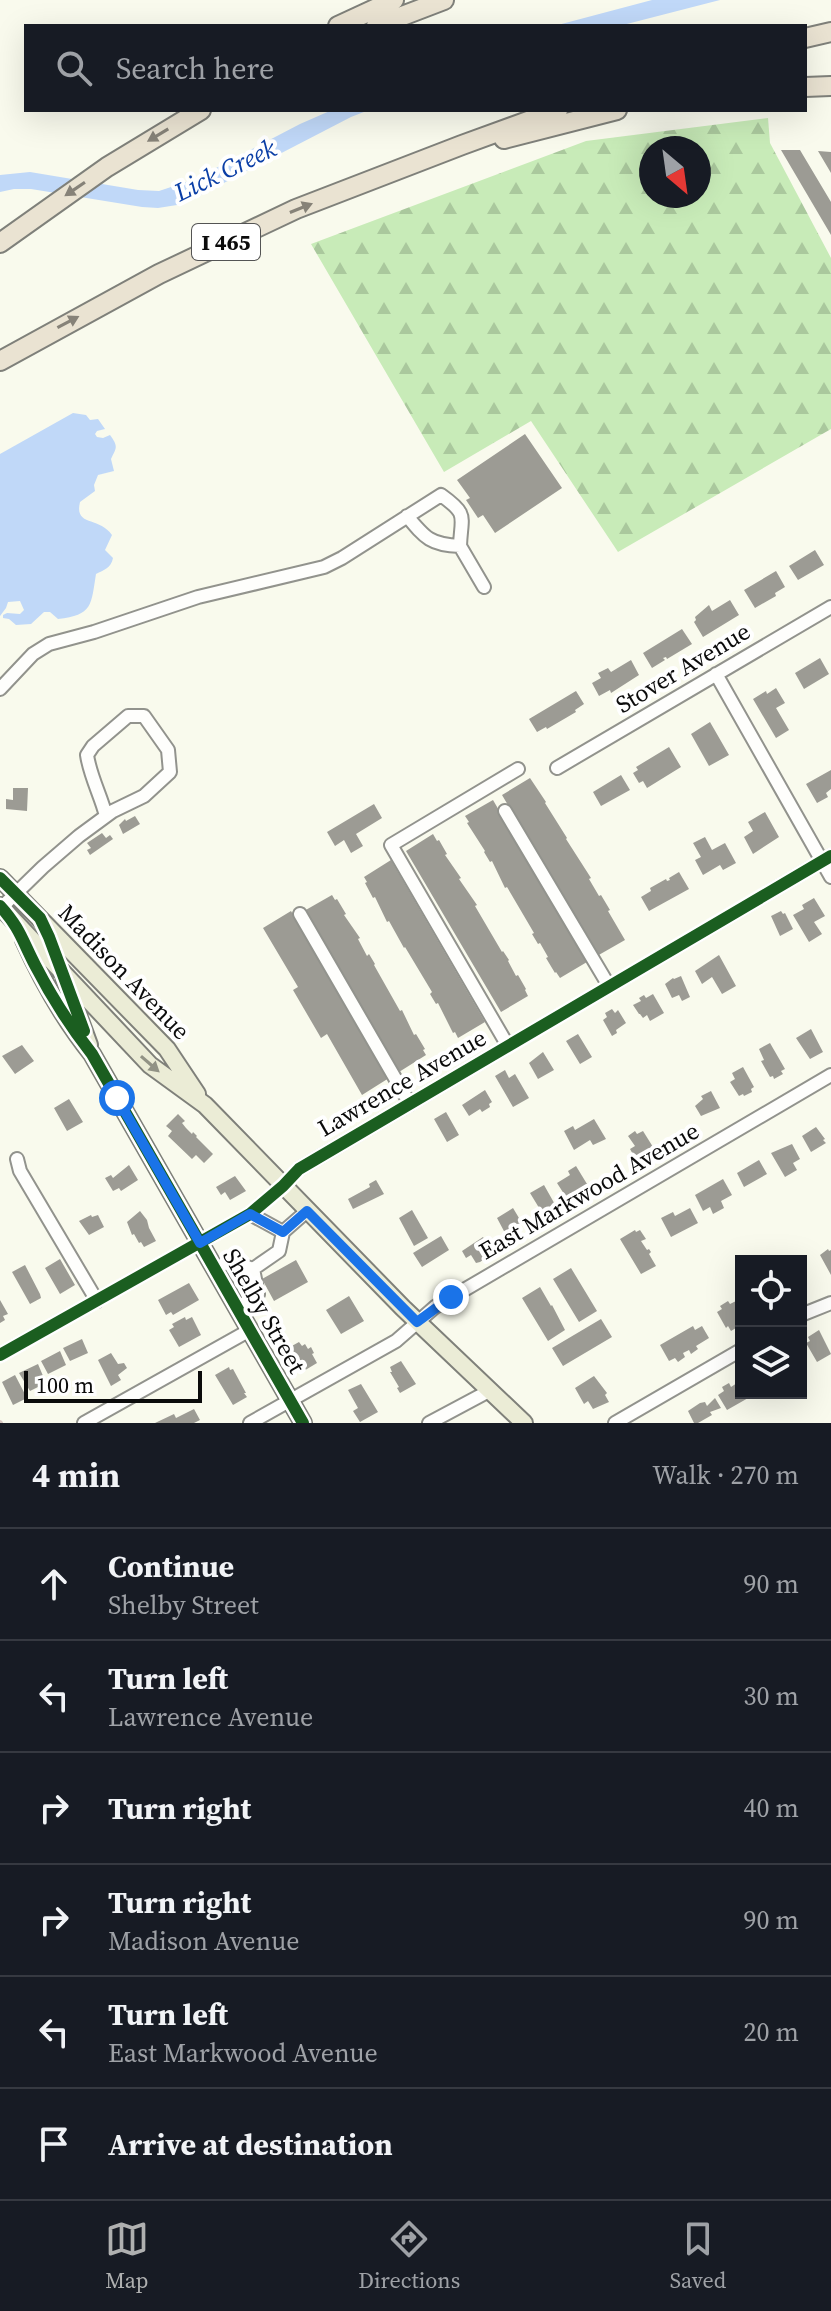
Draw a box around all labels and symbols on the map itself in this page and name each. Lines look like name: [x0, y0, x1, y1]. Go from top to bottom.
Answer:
one-way arrow: [147, 128, 169, 142]
water label: Lick Creek: [167, 130, 283, 211]
north arrow: [639, 136, 711, 208]
one-way arrow: [64, 181, 85, 196]
one-way arrow: [289, 201, 313, 214]
road number: I 465: [192, 224, 260, 260]
one-way arrow: [57, 316, 79, 330]
street label: Stover Avenue: [609, 614, 756, 721]
street label: Madison Avenue: [51, 897, 198, 1047]
street label: Lawrence Avenue: [311, 1021, 492, 1144]
one-way arrow: [141, 1054, 160, 1072]
route start: [99, 1080, 135, 1116]
street label: East Markwood Avenue: [473, 1114, 705, 1267]
street label: Shelby Street: [215, 1242, 314, 1379]
route end: [433, 1279, 469, 1315]
scale bar: [24, 1367, 202, 1403]

